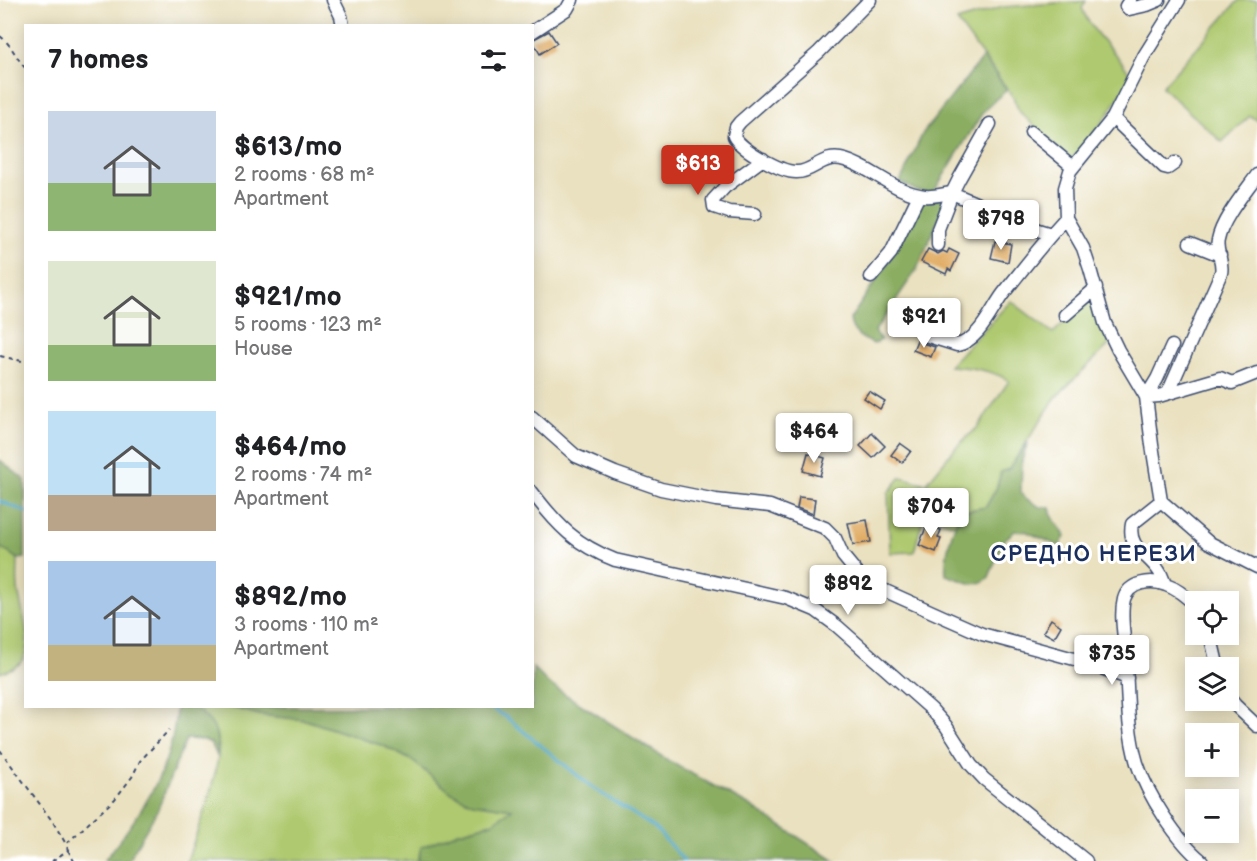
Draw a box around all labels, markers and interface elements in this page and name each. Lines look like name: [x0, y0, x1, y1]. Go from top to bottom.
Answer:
icon: filters: [477, 44, 510, 77]
text: 7 homes: [48, 45, 148, 76]
text: $613/mo: [234, 132, 342, 163]
icon: home: [96, 135, 168, 207]
pin: $613: [662, 145, 734, 196]
text: $613: [675, 152, 721, 176]
text: 2 rooms · 68 m²: [234, 163, 375, 187]
text: Apartment: [234, 187, 329, 211]
pin: $798: [965, 200, 1037, 251]
text: $798: [977, 207, 1025, 231]
text: $921/mo: [234, 282, 342, 313]
icon: home: [96, 285, 168, 357]
pin: $921: [888, 298, 960, 349]
text: $921: [902, 305, 946, 329]
text: 5 rooms · 123 m²: [234, 313, 382, 337]
text: House: [234, 337, 293, 361]
pin: $464: [778, 413, 850, 464]
text: $464: [790, 420, 838, 444]
text: $464/mo: [234, 432, 347, 463]
icon: home: [96, 435, 168, 507]
text: 2 rooms · 74 m²: [234, 463, 372, 487]
text: Apartment: [234, 487, 329, 511]
pin: $704: [895, 488, 967, 539]
text: $704: [907, 495, 955, 519]
district label: СРЕДНО НЕРЕЗИ: [991, 541, 1197, 568]
pin: $892: [812, 565, 884, 616]
text: $892: [824, 572, 872, 596]
text: $892/mo: [234, 582, 347, 613]
icon: home: [96, 585, 168, 657]
map controls: [1185, 591, 1239, 843]
button: locate: [1185, 591, 1239, 645]
text: 3 rooms · 110 m²: [234, 613, 379, 637]
pin: $735: [1076, 635, 1148, 686]
text: Apartment: [234, 637, 329, 661]
text: $735: [1088, 642, 1136, 666]
button: layers: [1185, 657, 1239, 711]
button: +: [1185, 723, 1239, 777]
button: −: [1185, 789, 1239, 843]

